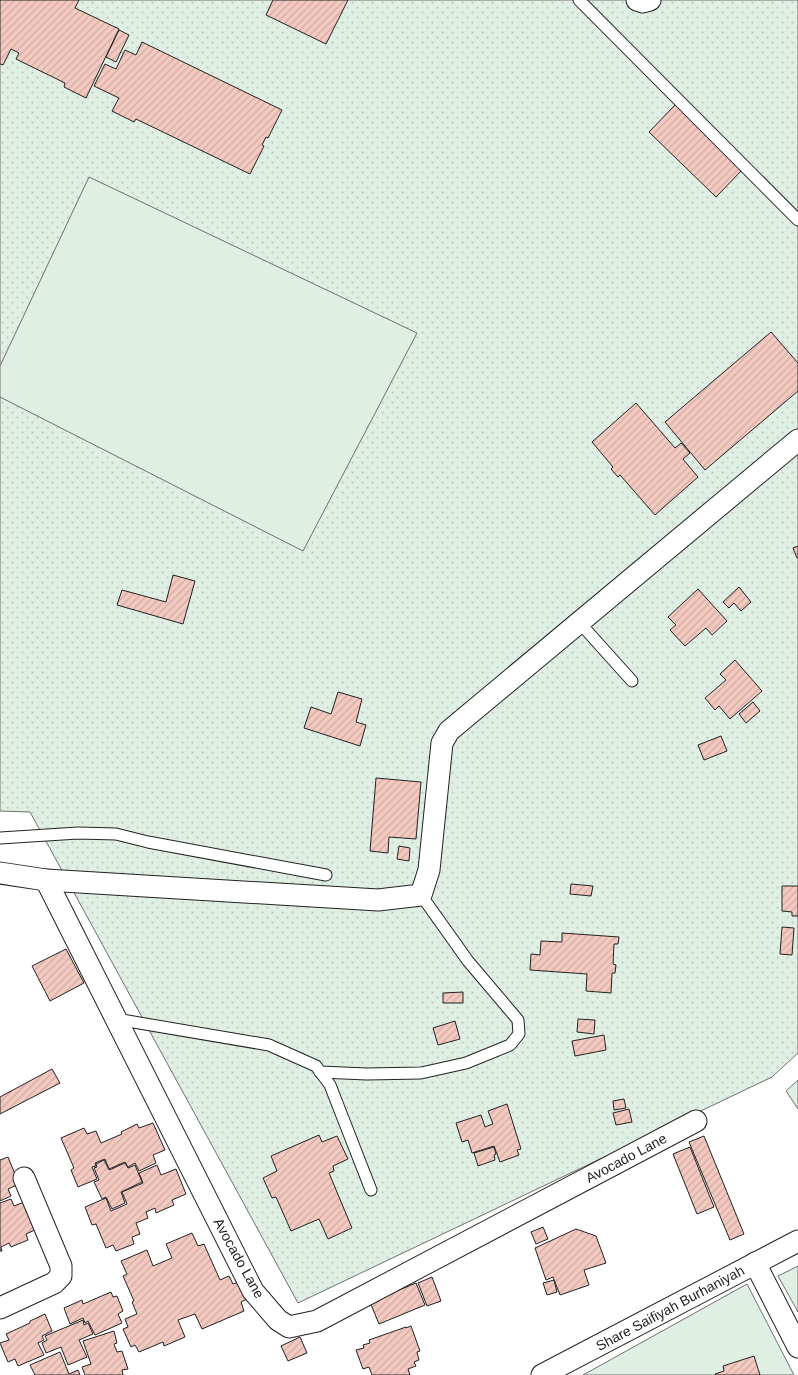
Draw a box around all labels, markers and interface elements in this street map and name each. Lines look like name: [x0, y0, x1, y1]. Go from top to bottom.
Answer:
street label: Avocado Lane: [583, 1130, 669, 1186]
street label: Avocado Lane: [210, 1215, 268, 1301]
street label: Share Saifiyah Burhaniyah: [593, 1262, 747, 1354]

